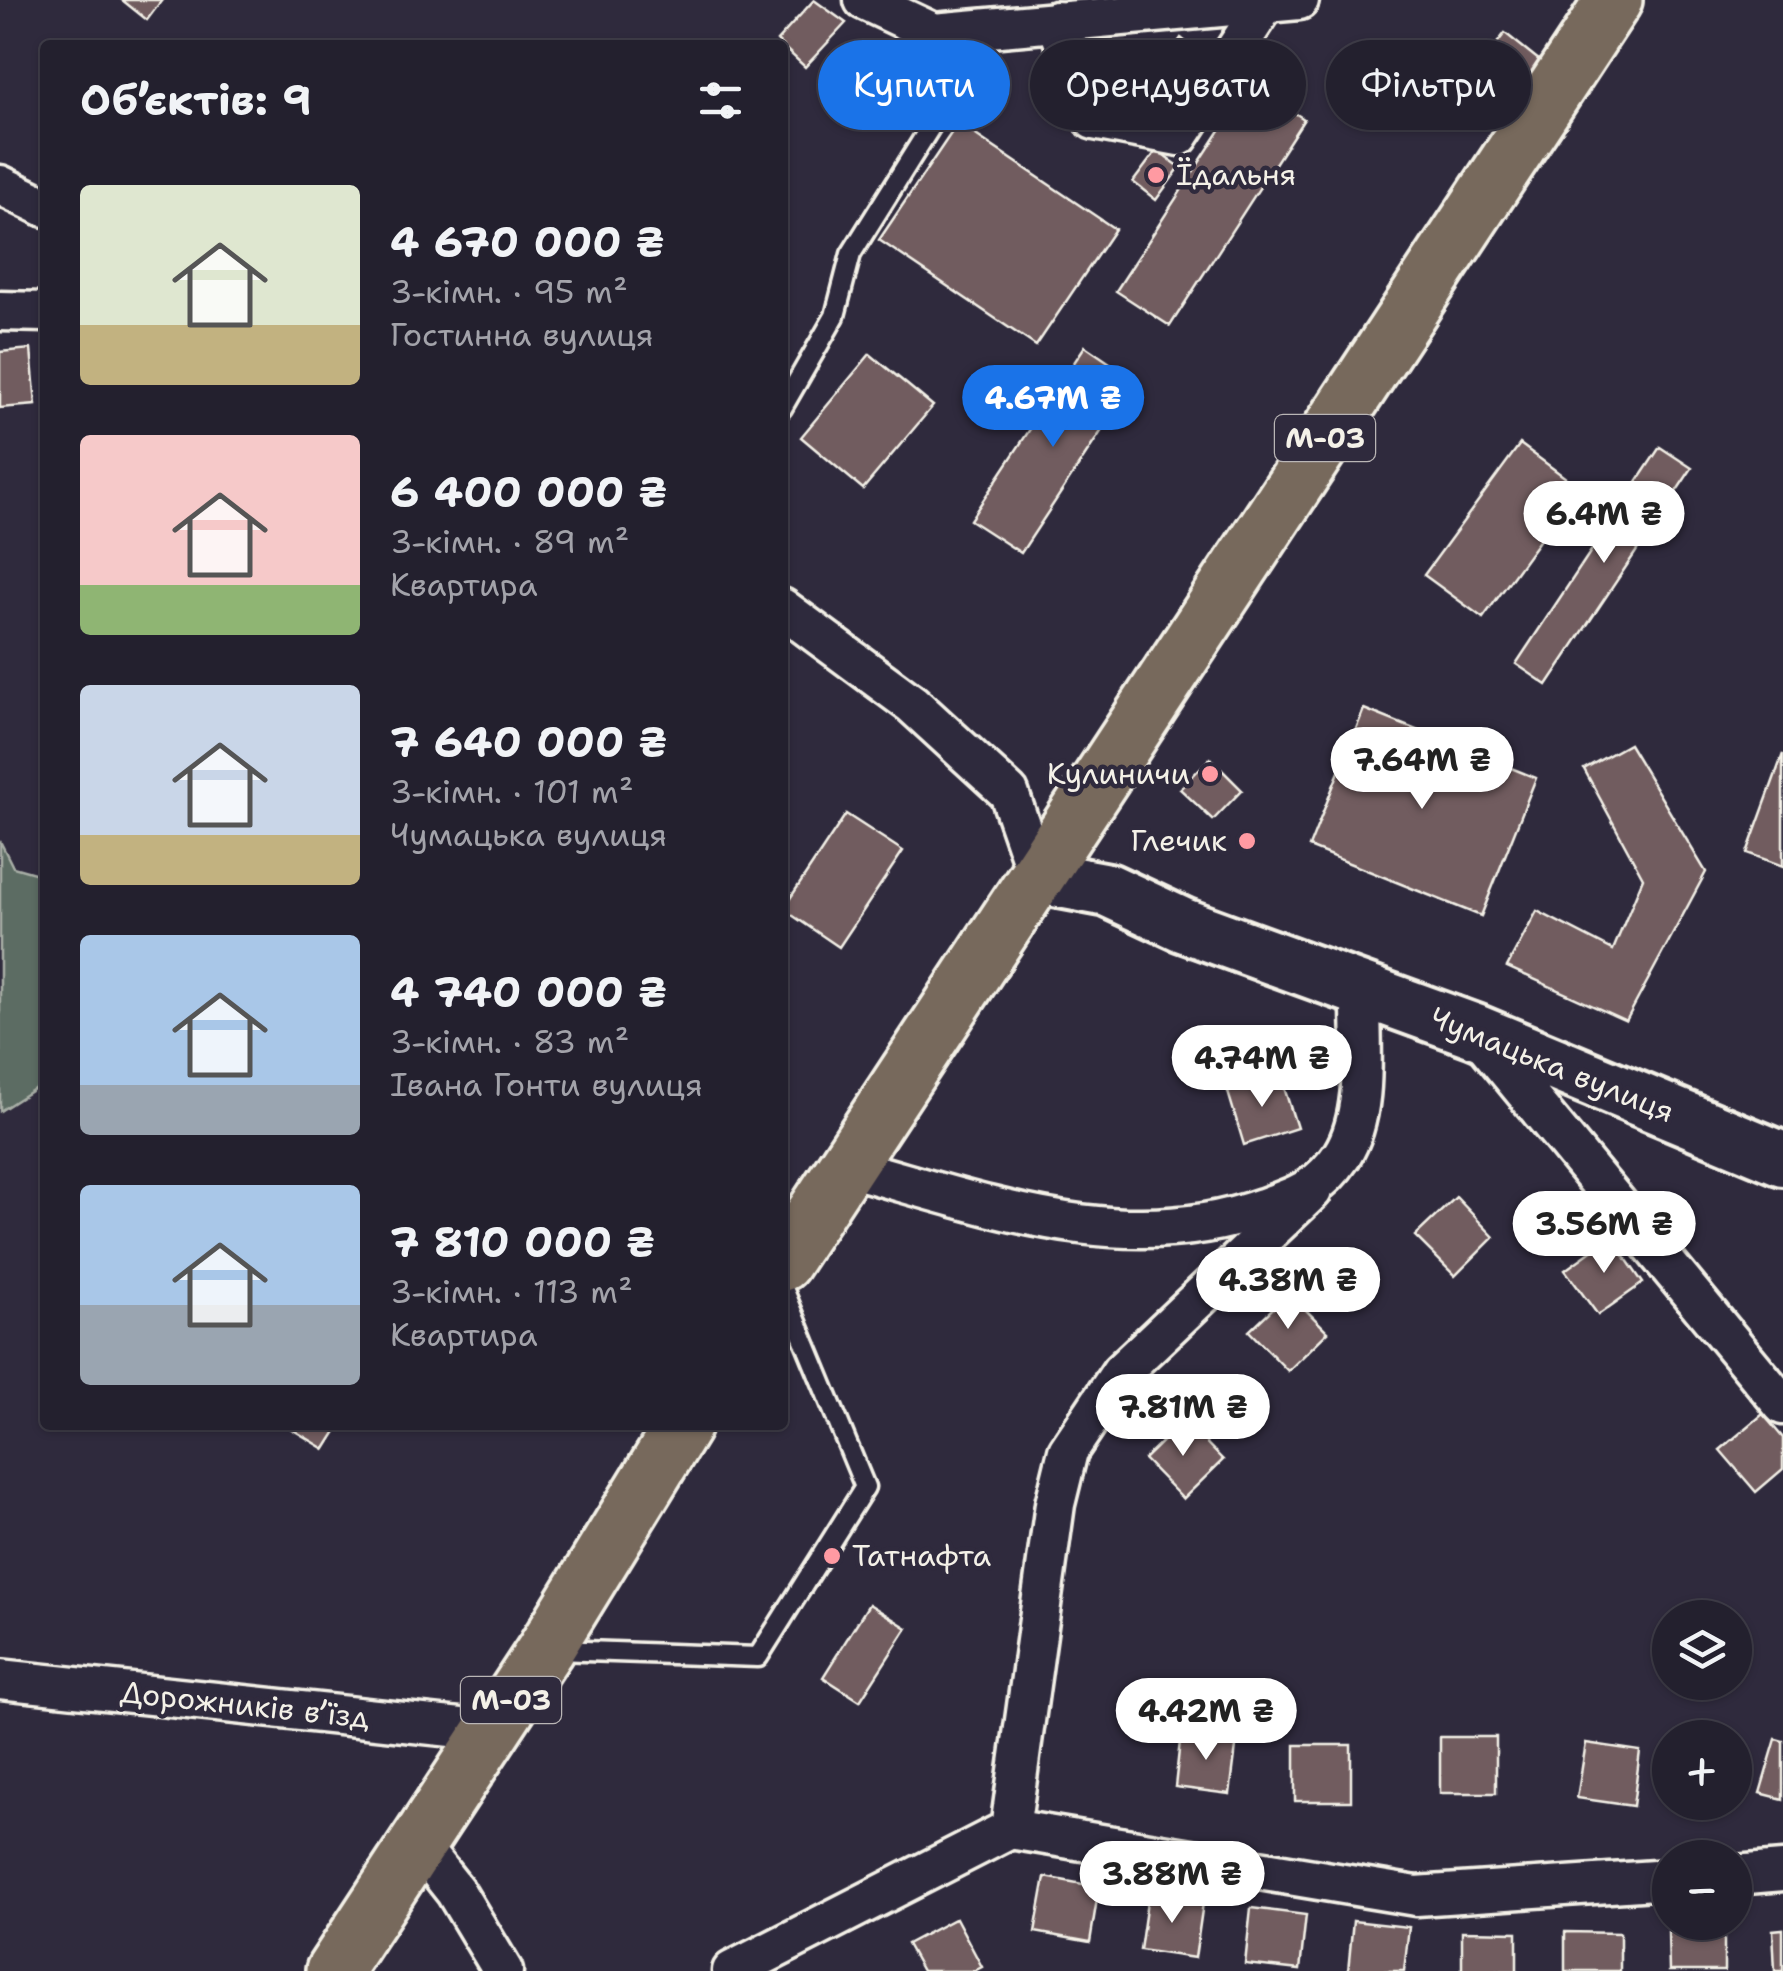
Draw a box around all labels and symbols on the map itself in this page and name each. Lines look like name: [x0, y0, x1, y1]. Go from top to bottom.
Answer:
place label: Їдальня: [1176, 154, 1296, 195]
marker: Їдальня: [1145, 164, 1167, 186]
pin: 4.67M ₴: [961, 365, 1145, 450]
road number: М-03: [1275, 415, 1375, 461]
pin: 6.4M ₴: [1523, 481, 1685, 566]
pin: 7.64M ₴: [1330, 727, 1514, 812]
place label: Кулиничи: [1047, 753, 1190, 794]
marker: Кулиничи: [1199, 763, 1221, 785]
place label: Глечик: [1130, 820, 1227, 861]
marker: Глечик: [1236, 830, 1258, 852]
street label: Чумацька вулиця: [1424, 997, 1680, 1132]
pin: 4.74M ₴: [1170, 1025, 1354, 1110]
pin: 3.56M ₴: [1512, 1191, 1696, 1276]
pin: 4.38M ₴: [1196, 1247, 1380, 1332]
pin: 7.81M ₴: [1091, 1374, 1275, 1459]
place label: Татнафта: [852, 1535, 992, 1576]
marker: Татнафта: [821, 1545, 843, 1567]
street label: Дорожників в’їзд: [118, 1671, 372, 1738]
road number: М-03: [461, 1677, 561, 1723]
pin: 4.42M ₴: [1114, 1678, 1298, 1763]
pin: 3.88M ₴: [1080, 1841, 1264, 1926]

